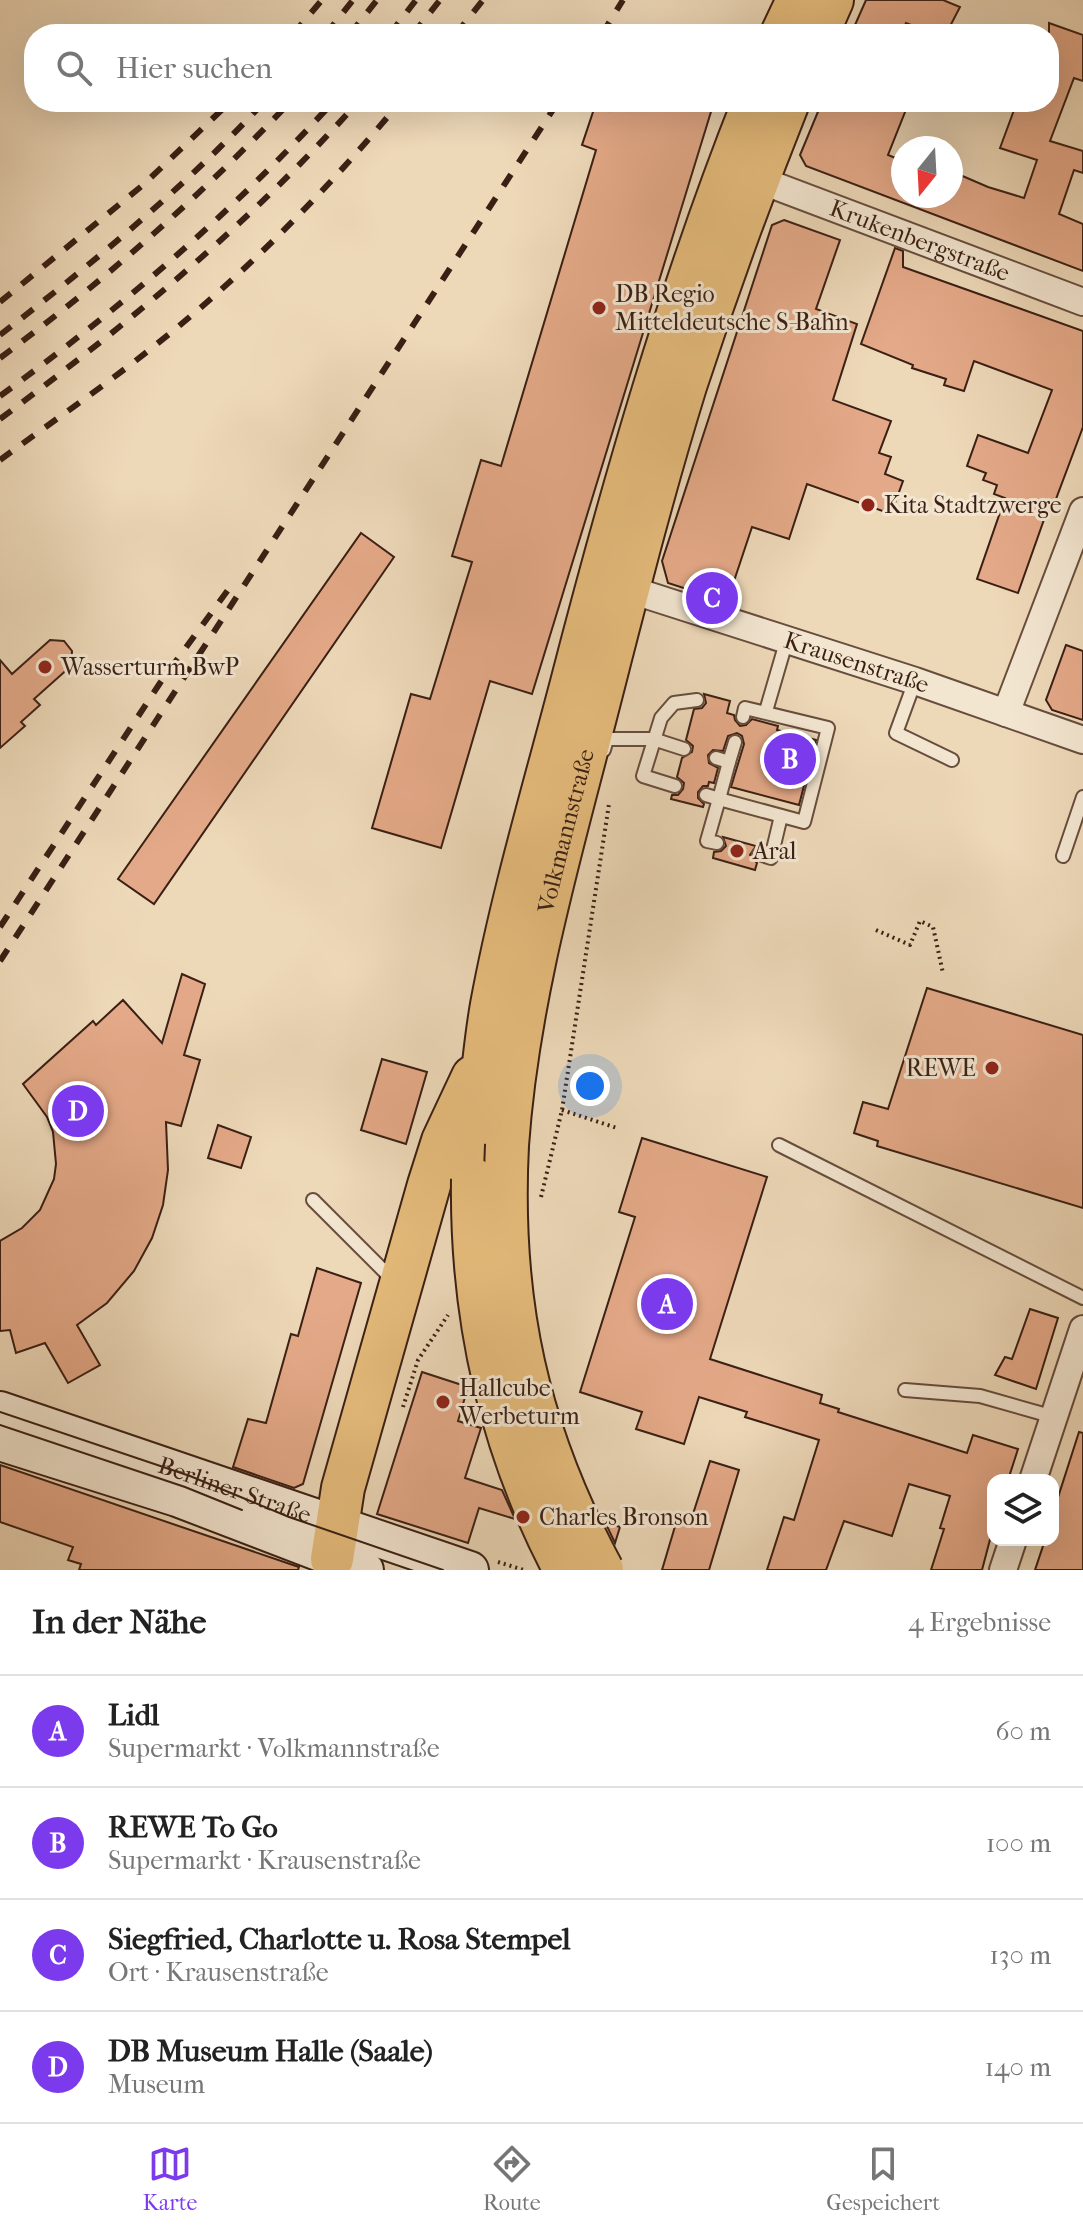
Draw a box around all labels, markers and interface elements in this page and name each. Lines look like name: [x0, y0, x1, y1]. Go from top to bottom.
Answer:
search box: [24, 24, 1059, 112]
icon: search: [52, 46, 96, 90]
text: Hier suchen: [116, 51, 272, 86]
north arrow: [891, 136, 963, 208]
street label: Krukenbergstraße: [826, 194, 1014, 287]
place label: DB Regio Mitteldeutsche S-Bahn: [615, 280, 849, 336]
marker: DB Regio Mitteldeutsche S-Bahn: [590, 299, 608, 317]
place label: Kita Stadtzwerge: [884, 491, 1062, 519]
marker: Kita Stadtzwerge: [859, 496, 877, 514]
pin: C: [686, 568, 738, 628]
street label: Krausenstraße: [780, 626, 933, 699]
place label: Wasserturm BwP: [60, 653, 239, 681]
marker: Wasserturm BwP: [36, 658, 54, 676]
pin: B: [764, 729, 816, 789]
street label: Volkmannstraße: [531, 746, 600, 917]
place label: Aral: [752, 837, 797, 865]
marker: Aral: [728, 842, 746, 860]
place label: REWE: [906, 1054, 976, 1082]
marker: REWE: [983, 1059, 1001, 1077]
your location: [570, 1066, 610, 1106]
pin: D: [52, 1081, 104, 1141]
pin: A: [641, 1274, 693, 1334]
place label: Hallcube Werbeturm: [458, 1374, 580, 1430]
marker: Hallcube Werbeturm: [434, 1393, 452, 1411]
street label: Berliner Straße: [155, 1451, 315, 1529]
map controls: [987, 1474, 1059, 1546]
button: layers: [987, 1474, 1059, 1546]
place label: Charles Bronson: [539, 1503, 709, 1531]
marker: Charles Bronson: [514, 1508, 532, 1526]
text: In der Nähe: [32, 1602, 206, 1642]
text: 4 Ergebnisse: [908, 1607, 1051, 1638]
text: Lidl: [108, 1698, 159, 1733]
text: A: [50, 1716, 66, 1747]
text: 60 m: [995, 1716, 1051, 1747]
text: Supermarkt · Volkmannstraße: [108, 1733, 440, 1764]
text: REWE To Go: [108, 1810, 278, 1845]
text: B: [50, 1828, 66, 1859]
text: 100 m: [986, 1828, 1051, 1859]
text: Supermarkt · Krausenstraße: [108, 1845, 421, 1876]
text: Siegfried, Charlotte u. Rosa Stempel: [108, 1922, 571, 1957]
text: C: [49, 1940, 67, 1971]
text: 130 m: [990, 1940, 1051, 1971]
text: Ort · Krausenstraße: [108, 1957, 329, 1988]
text: DB Museum Halle (Saale): [108, 2034, 433, 2069]
text: D: [48, 2052, 68, 2083]
text: 140 m: [985, 2052, 1051, 2083]
text: Museum: [108, 2069, 205, 2100]
tab: Karte: [143, 2142, 197, 2216]
tab: Route: [483, 2142, 541, 2216]
tab: Gespeichert: [826, 2142, 940, 2216]

